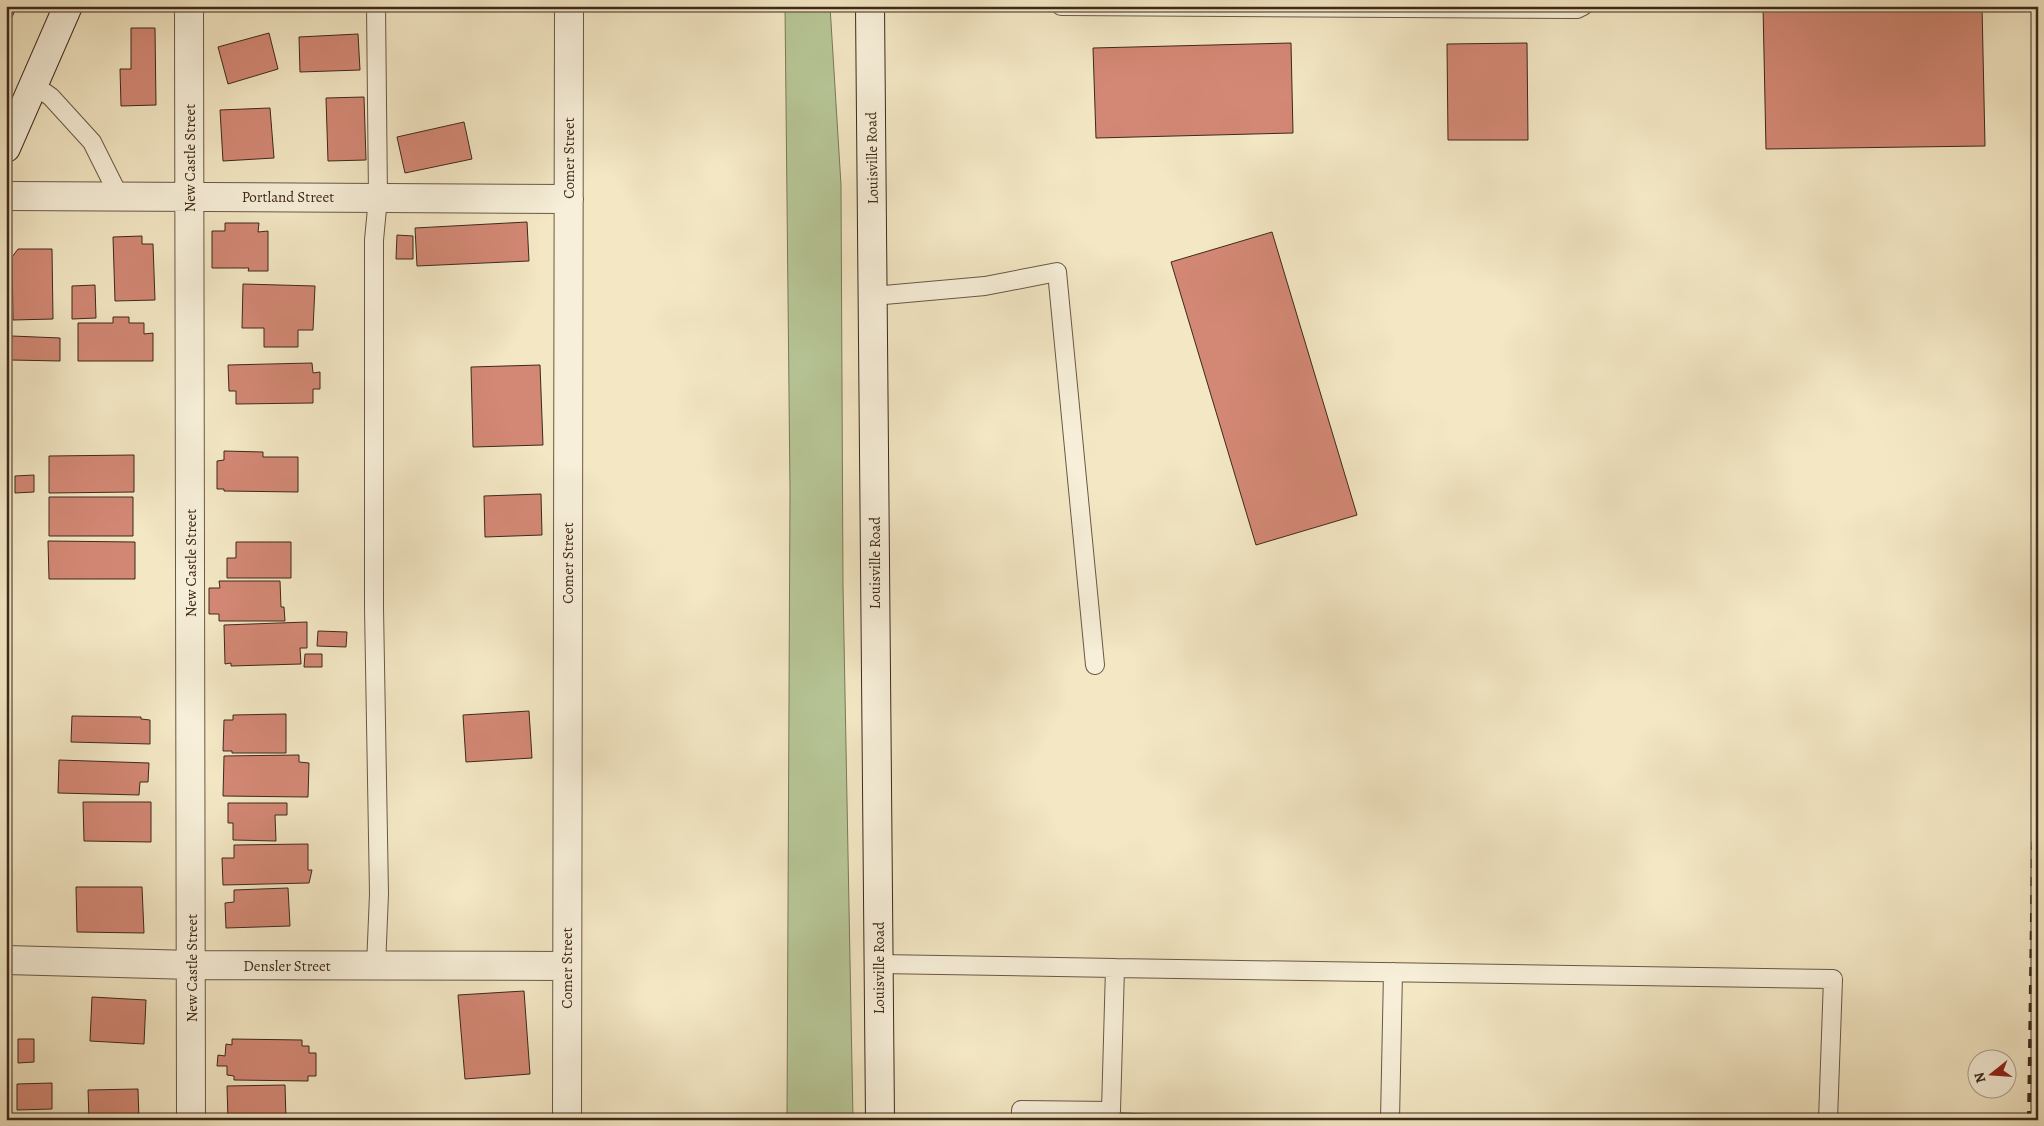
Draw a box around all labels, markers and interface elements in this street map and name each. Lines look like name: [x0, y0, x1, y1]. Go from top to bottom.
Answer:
street label: New Castle Street: [180, 104, 200, 212]
street label: Louisville Road: [861, 111, 883, 204]
street label: Comer Street: [559, 117, 579, 199]
street label: Portland Street: [242, 187, 334, 207]
street label: New Castle Street: [181, 509, 201, 617]
street label: Louisville Road: [865, 516, 885, 609]
street label: Comer Street: [558, 522, 578, 604]
street label: New Castle Street: [182, 914, 202, 1022]
street label: Louisville Road: [869, 921, 889, 1014]
street label: Comer Street: [557, 927, 577, 1009]
street label: Densler Street: [243, 956, 331, 976]
north arrow: [1966, 1048, 2016, 1098]
text: N: [1969, 1070, 1991, 1085]

